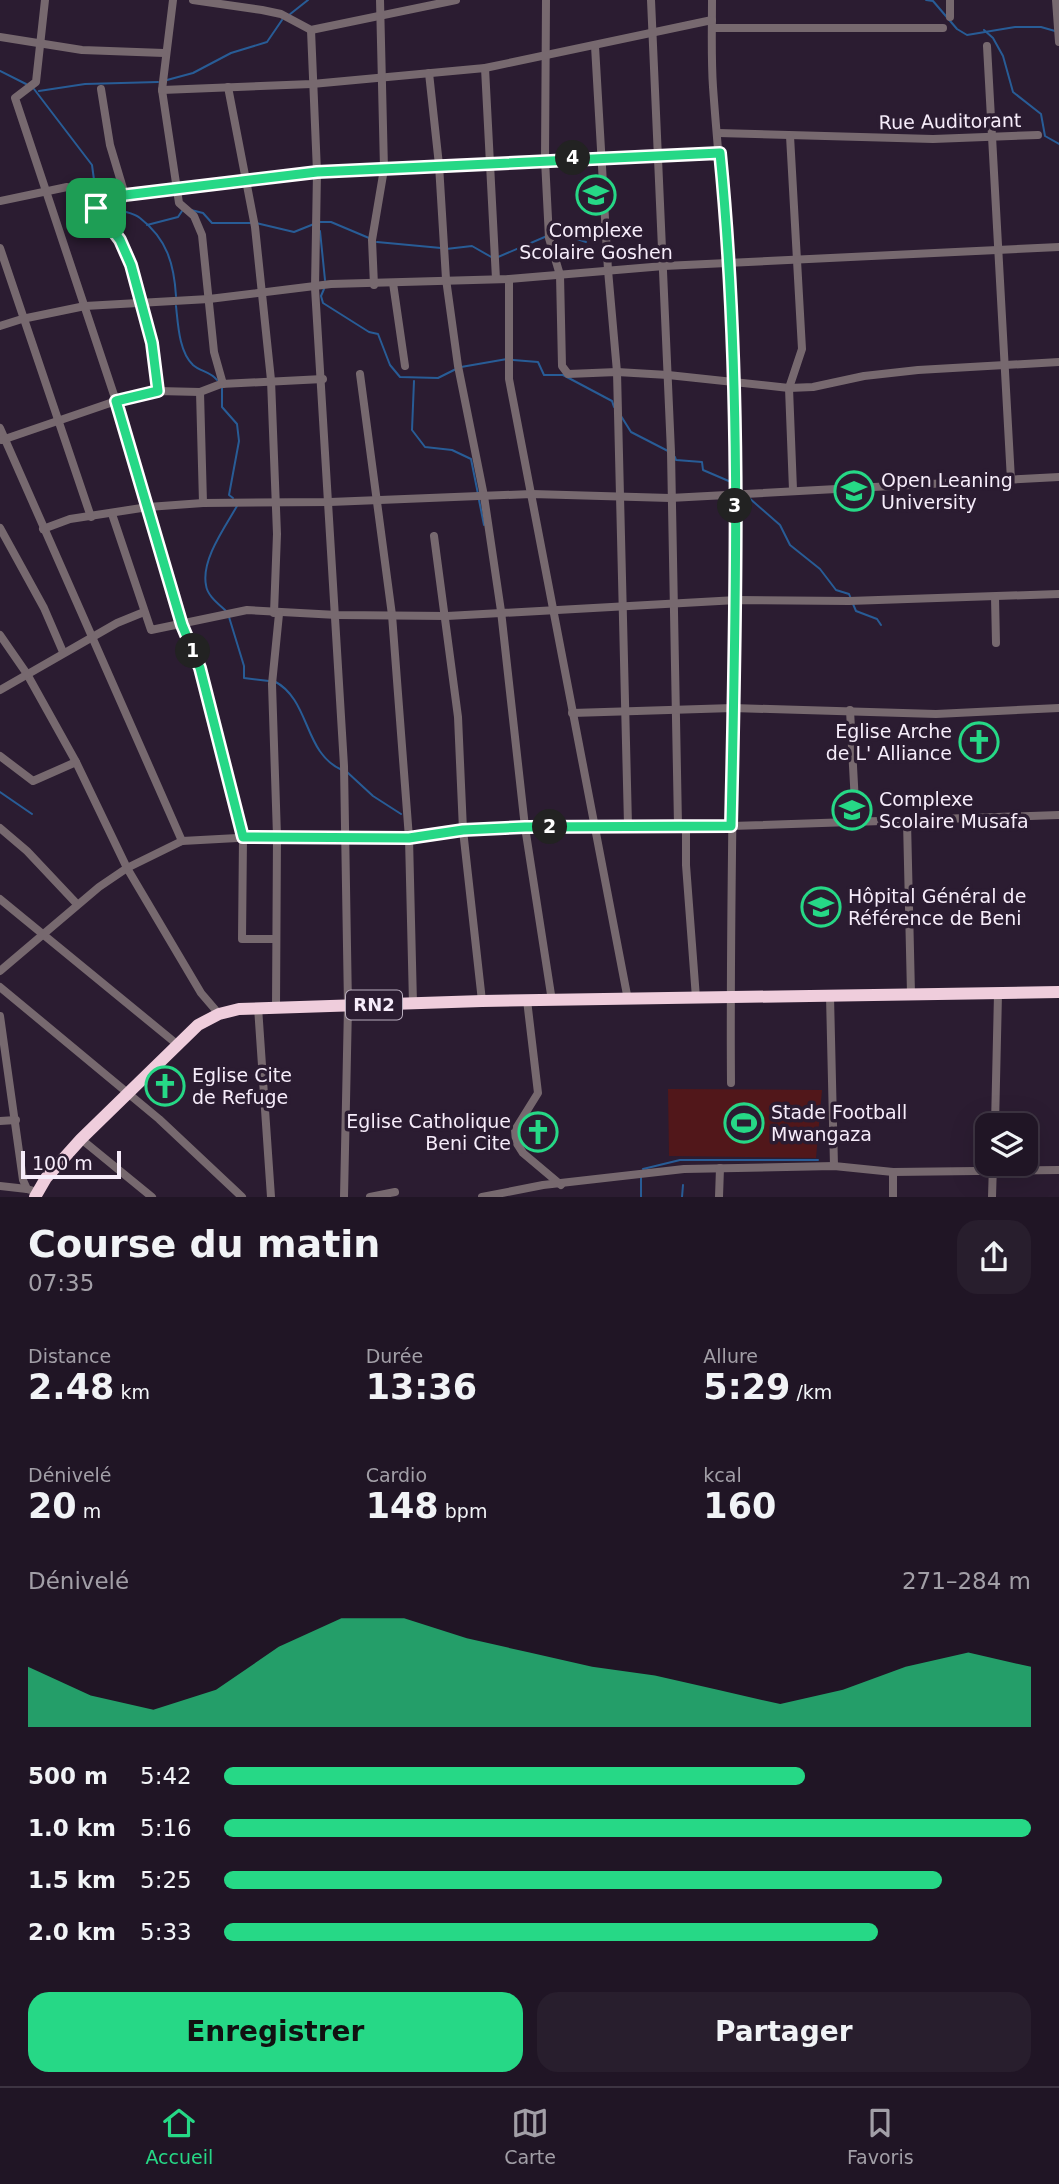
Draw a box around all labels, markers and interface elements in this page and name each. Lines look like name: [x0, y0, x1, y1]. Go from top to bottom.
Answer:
street label: Rue Auditorant: [879, 109, 1021, 133]
pin: 4: [556, 140, 590, 176]
text: 4: [566, 146, 579, 168]
school or university icon: Complexe Scolaire Goshen: [575, 174, 617, 216]
pin: [66, 178, 126, 238]
icon: arrive: [77, 189, 115, 227]
place label: Complexe Scolaire Goshen: [519, 219, 673, 263]
place label: Open Leaning University: [881, 469, 1013, 513]
school or university icon: Open Leaning University: [833, 470, 875, 512]
pin: 3: [718, 489, 752, 524]
text: 3: [728, 494, 741, 516]
pin: 1: [176, 634, 210, 668]
text: 1: [186, 639, 199, 661]
place label: Eglise Arche de L' Alliance: [826, 720, 952, 764]
church icon: Eglise Arche de L' Alliance: [958, 721, 1000, 763]
place label: Complexe Scolaire Musafa: [879, 788, 1029, 832]
school or university icon: Complexe Scolaire Musafa: [831, 789, 873, 831]
pin: 2: [532, 810, 568, 844]
text: 2: [543, 815, 556, 837]
place label: Hôpital Général de Référence de Beni: [848, 885, 1026, 929]
school or university icon: Hôpital Général de Référence de Beni: [800, 886, 842, 928]
road number: RN2: [346, 990, 402, 1020]
place label: Eglise Cite de Refuge: [192, 1064, 292, 1108]
church icon: Eglise Cite de Refuge: [144, 1065, 186, 1107]
place label: Stade Football Mwangaza: [771, 1101, 907, 1145]
sports icon: Stade Football Mwangaza: [723, 1102, 765, 1144]
place label: Eglise Catholique Beni Cite: [346, 1110, 511, 1154]
church icon: Eglise Catholique Beni Cite: [517, 1111, 559, 1153]
map controls: [975, 1113, 1038, 1176]
button: layers: [975, 1113, 1038, 1176]
scale bar: [21, 1148, 121, 1180]
text: 100 m: [32, 1152, 93, 1174]
button: share: [957, 1220, 1031, 1294]
text: Course du matin: [28, 1222, 380, 1266]
text: 07:35: [28, 1270, 94, 1296]
text: Distance: [28, 1345, 111, 1367]
text: Durée: [366, 1345, 423, 1367]
text: Allure: [703, 1345, 758, 1367]
text: 2.48: [28, 1367, 114, 1407]
text: 13:36: [366, 1367, 477, 1407]
text: 5:29: [703, 1367, 790, 1407]
text: km: [114, 1381, 150, 1403]
text: /km: [790, 1381, 832, 1403]
text: Dénivelé: [28, 1464, 112, 1486]
text: Cardio: [366, 1464, 427, 1486]
text: kcal: [703, 1464, 742, 1486]
text: 20: [28, 1486, 77, 1526]
text: 148: [366, 1486, 439, 1526]
text: 160: [703, 1486, 776, 1526]
text: m: [77, 1500, 101, 1522]
text: bpm: [439, 1500, 487, 1522]
text: Dénivelé: [28, 1568, 129, 1594]
text: 271–284 m: [902, 1568, 1031, 1594]
text: 500 m: [28, 1763, 108, 1789]
text: 5:42: [140, 1763, 192, 1789]
text: 1.0 km: [28, 1815, 116, 1841]
text: 5:16: [140, 1815, 192, 1841]
text: 1.5 km: [28, 1867, 116, 1893]
text: 5:25: [140, 1867, 192, 1893]
text: 2.0 km: [28, 1919, 116, 1945]
text: 5:33: [140, 1919, 192, 1945]
button: Enregistrer: [28, 1992, 523, 2072]
button: Partager: [537, 1992, 1031, 2072]
tab: Accueil: [145, 2104, 213, 2168]
tab: Carte: [504, 2104, 556, 2168]
tab: Favoris: [847, 2104, 914, 2168]

